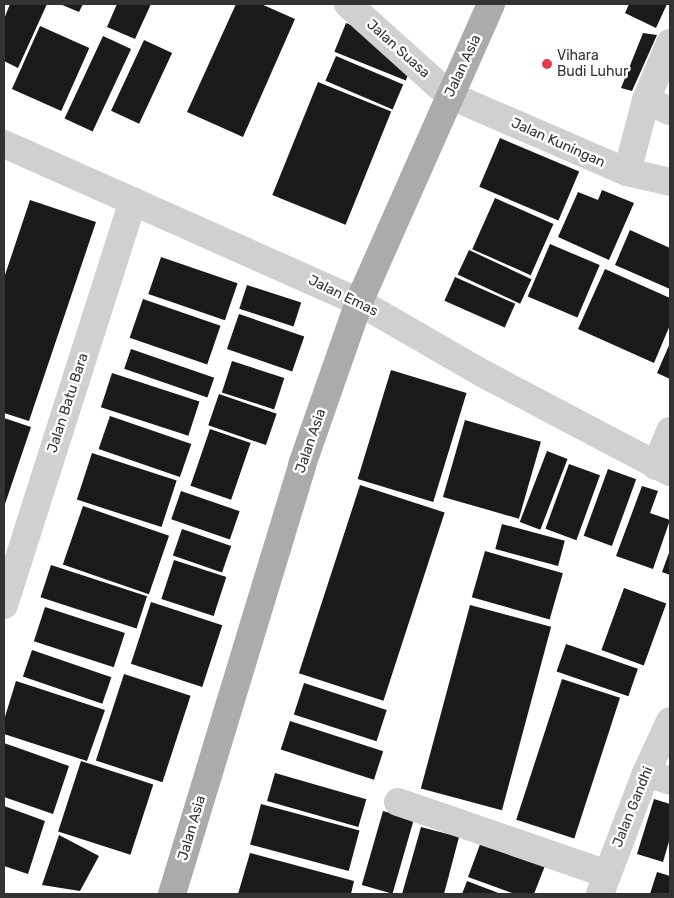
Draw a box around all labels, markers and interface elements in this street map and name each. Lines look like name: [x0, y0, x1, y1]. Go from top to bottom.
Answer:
street label: Jalan Suasa: [363, 16, 433, 82]
street label: Jalan Asia: [441, 32, 485, 100]
place label: Vihara Budi Luhur: [557, 48, 628, 80]
marker: Vihara Budi Luhur: [541, 58, 553, 70]
street label: Jalan Kuningan: [508, 115, 608, 171]
street label: Jalan Emas: [305, 272, 381, 320]
street label: Jalan Batu Bara: [44, 351, 92, 455]
street label: Jalan Asia: [292, 406, 330, 476]
street label: Jalan Gandhi: [609, 764, 657, 850]
street label: Jalan Asia: [175, 793, 209, 863]

